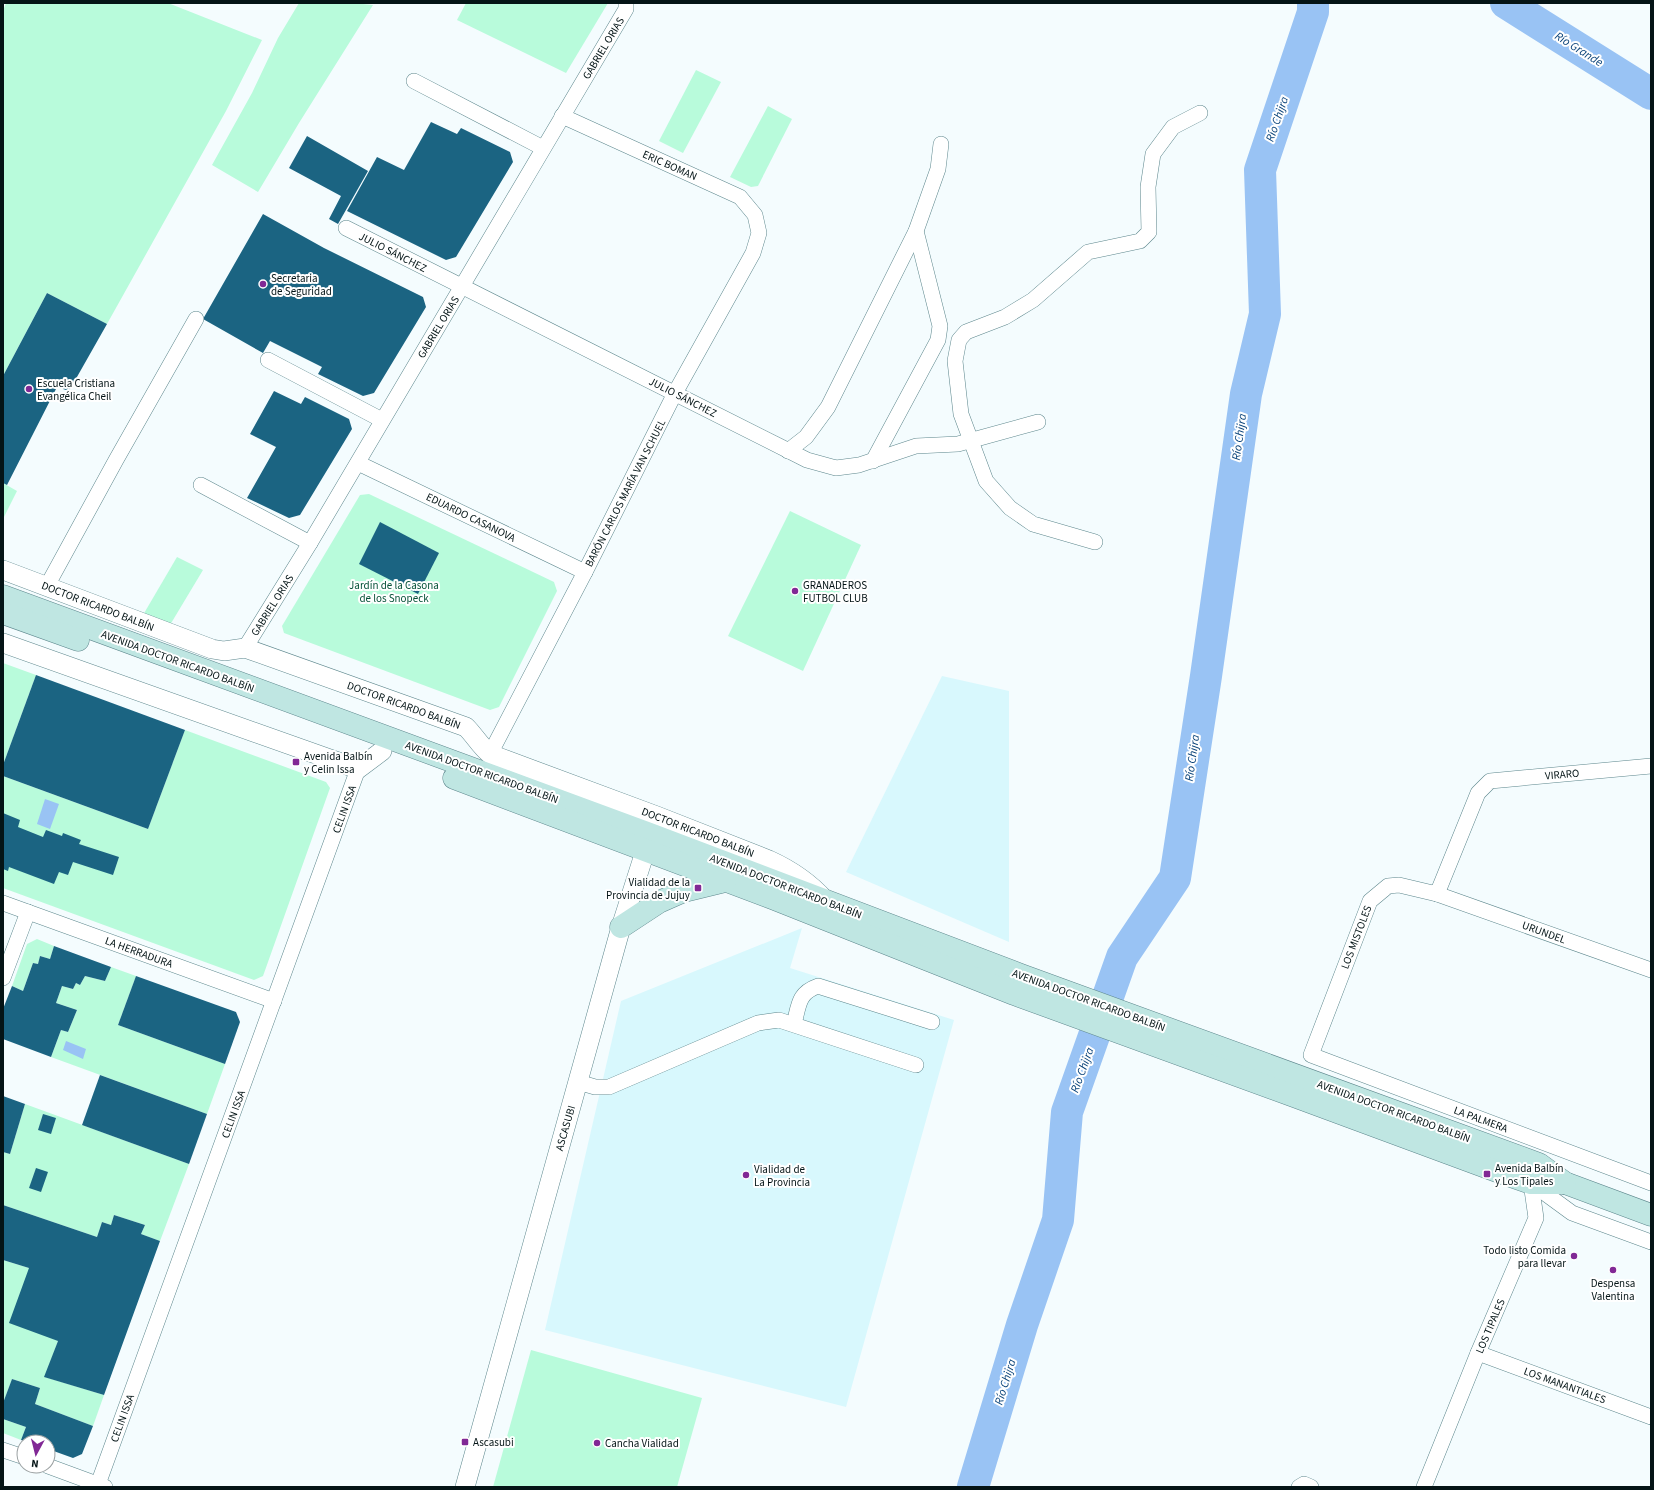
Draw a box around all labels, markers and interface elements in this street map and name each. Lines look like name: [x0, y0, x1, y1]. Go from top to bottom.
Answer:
street label: GABRIEL ORIAS: [579, 14, 628, 82]
water label: Río Grande: [1551, 28, 1606, 71]
water label: Río Chijra: [1262, 94, 1293, 144]
street label: ERIC BOMAN: [640, 147, 699, 184]
street label: JULIO SÁNCHEZ: [356, 229, 429, 276]
place label: Secretaria de Seguridad: [271, 271, 332, 299]
marker: Secretaria de Seguridad: [258, 279, 268, 289]
street label: GABRIEL ORIAS: [414, 293, 463, 361]
street label: JULIO SÁNCHEZ: [646, 374, 719, 421]
place label: Escuela Cristiana Evangélica Cheil: [37, 376, 115, 404]
marker: Escuela Cristiana Evangélica Cheil: [24, 384, 34, 394]
water label: Río Chijra: [1228, 412, 1251, 462]
street label: BARÓN CARLOS MARÍA VAN SCHUEL: [582, 416, 670, 570]
street label: EDUARDO CASANOVA: [424, 489, 518, 546]
street label: GABRIEL ORIAS: [248, 572, 297, 639]
street label: DOCTOR RICARDO BALBÍN: [39, 578, 156, 635]
park label: Jardín de la Casona de los Snopeck: [349, 578, 439, 606]
place label: GRANADEROS FUTBOL CLUB: [803, 578, 868, 606]
marker: GRANADEROS FUTBOL CLUB: [790, 586, 800, 596]
street label: AVENIDA DOCTOR RICARDO BALBÍN: [99, 627, 256, 696]
street label: DOCTOR RICARDO BALBÍN: [345, 678, 463, 733]
water label: Río Chijra: [1181, 733, 1204, 783]
street label: AVENIDA DOCTOR RICARDO BALBÍN: [403, 738, 560, 807]
place label: Avenida Balbín y Celin Issa: [304, 749, 373, 777]
marker: Avenida Balbín y Celin Issa: [291, 757, 301, 767]
street label: VIRARO: [1544, 766, 1580, 783]
street label: CELIN ISSA: [329, 783, 360, 835]
street label: DOCTOR RICARDO BALBÍN: [639, 804, 756, 861]
street label: AVENIDA DOCTOR RICARDO BALBÍN: [708, 850, 864, 922]
place label: Vialidad de la Provincia de Jujuy: [606, 875, 690, 903]
marker: Vialidad de la Provincia de Jujuy: [693, 883, 703, 893]
street label: LOS MISTOLES: [1337, 903, 1376, 971]
street label: URUNDEL: [1520, 918, 1568, 948]
street label: LA HERRADURA: [103, 933, 175, 972]
street label: AVENIDA DOCTOR RICARDO BALBÍN: [1010, 966, 1167, 1035]
water label: Río Chijra: [1066, 1045, 1099, 1095]
street label: AVENIDA DOCTOR RICARDO BALBÍN: [1315, 1077, 1472, 1146]
street label: CELIN ISSA: [218, 1088, 249, 1140]
street label: LA PALMERA: [1452, 1103, 1510, 1136]
street label: ASCASUBI: [552, 1104, 579, 1153]
place label: Avenida Balbín y Los Tipales: [1495, 1161, 1564, 1189]
place label: Vialidad de La Provincia: [754, 1162, 810, 1190]
marker: Avenida Balbín y Los Tipales: [1482, 1169, 1492, 1179]
marker: Vialidad de La Provincia: [741, 1170, 751, 1180]
place label: Todo listo Comida para llevar: [1483, 1243, 1566, 1271]
marker: Todo listo Comida para llevar: [1569, 1251, 1579, 1261]
marker: Despensa Valentina: [1608, 1265, 1618, 1275]
place label: Despensa Valentina: [1591, 1276, 1635, 1304]
street label: LOS TIPALES: [1472, 1296, 1509, 1356]
water label: Río Chijra: [990, 1357, 1021, 1407]
street label: LOS MANANTIALES: [1522, 1364, 1608, 1407]
street label: CELIN ISSA: [107, 1392, 138, 1444]
north arrow: [16, 1434, 56, 1474]
place label: Ascasubi: [473, 1435, 514, 1450]
place label: Cancha Vialidad: [605, 1436, 679, 1451]
marker: Ascasubi: [460, 1437, 470, 1447]
marker: Cancha Vialidad: [592, 1438, 602, 1448]
text: N: [30, 1456, 39, 1471]

